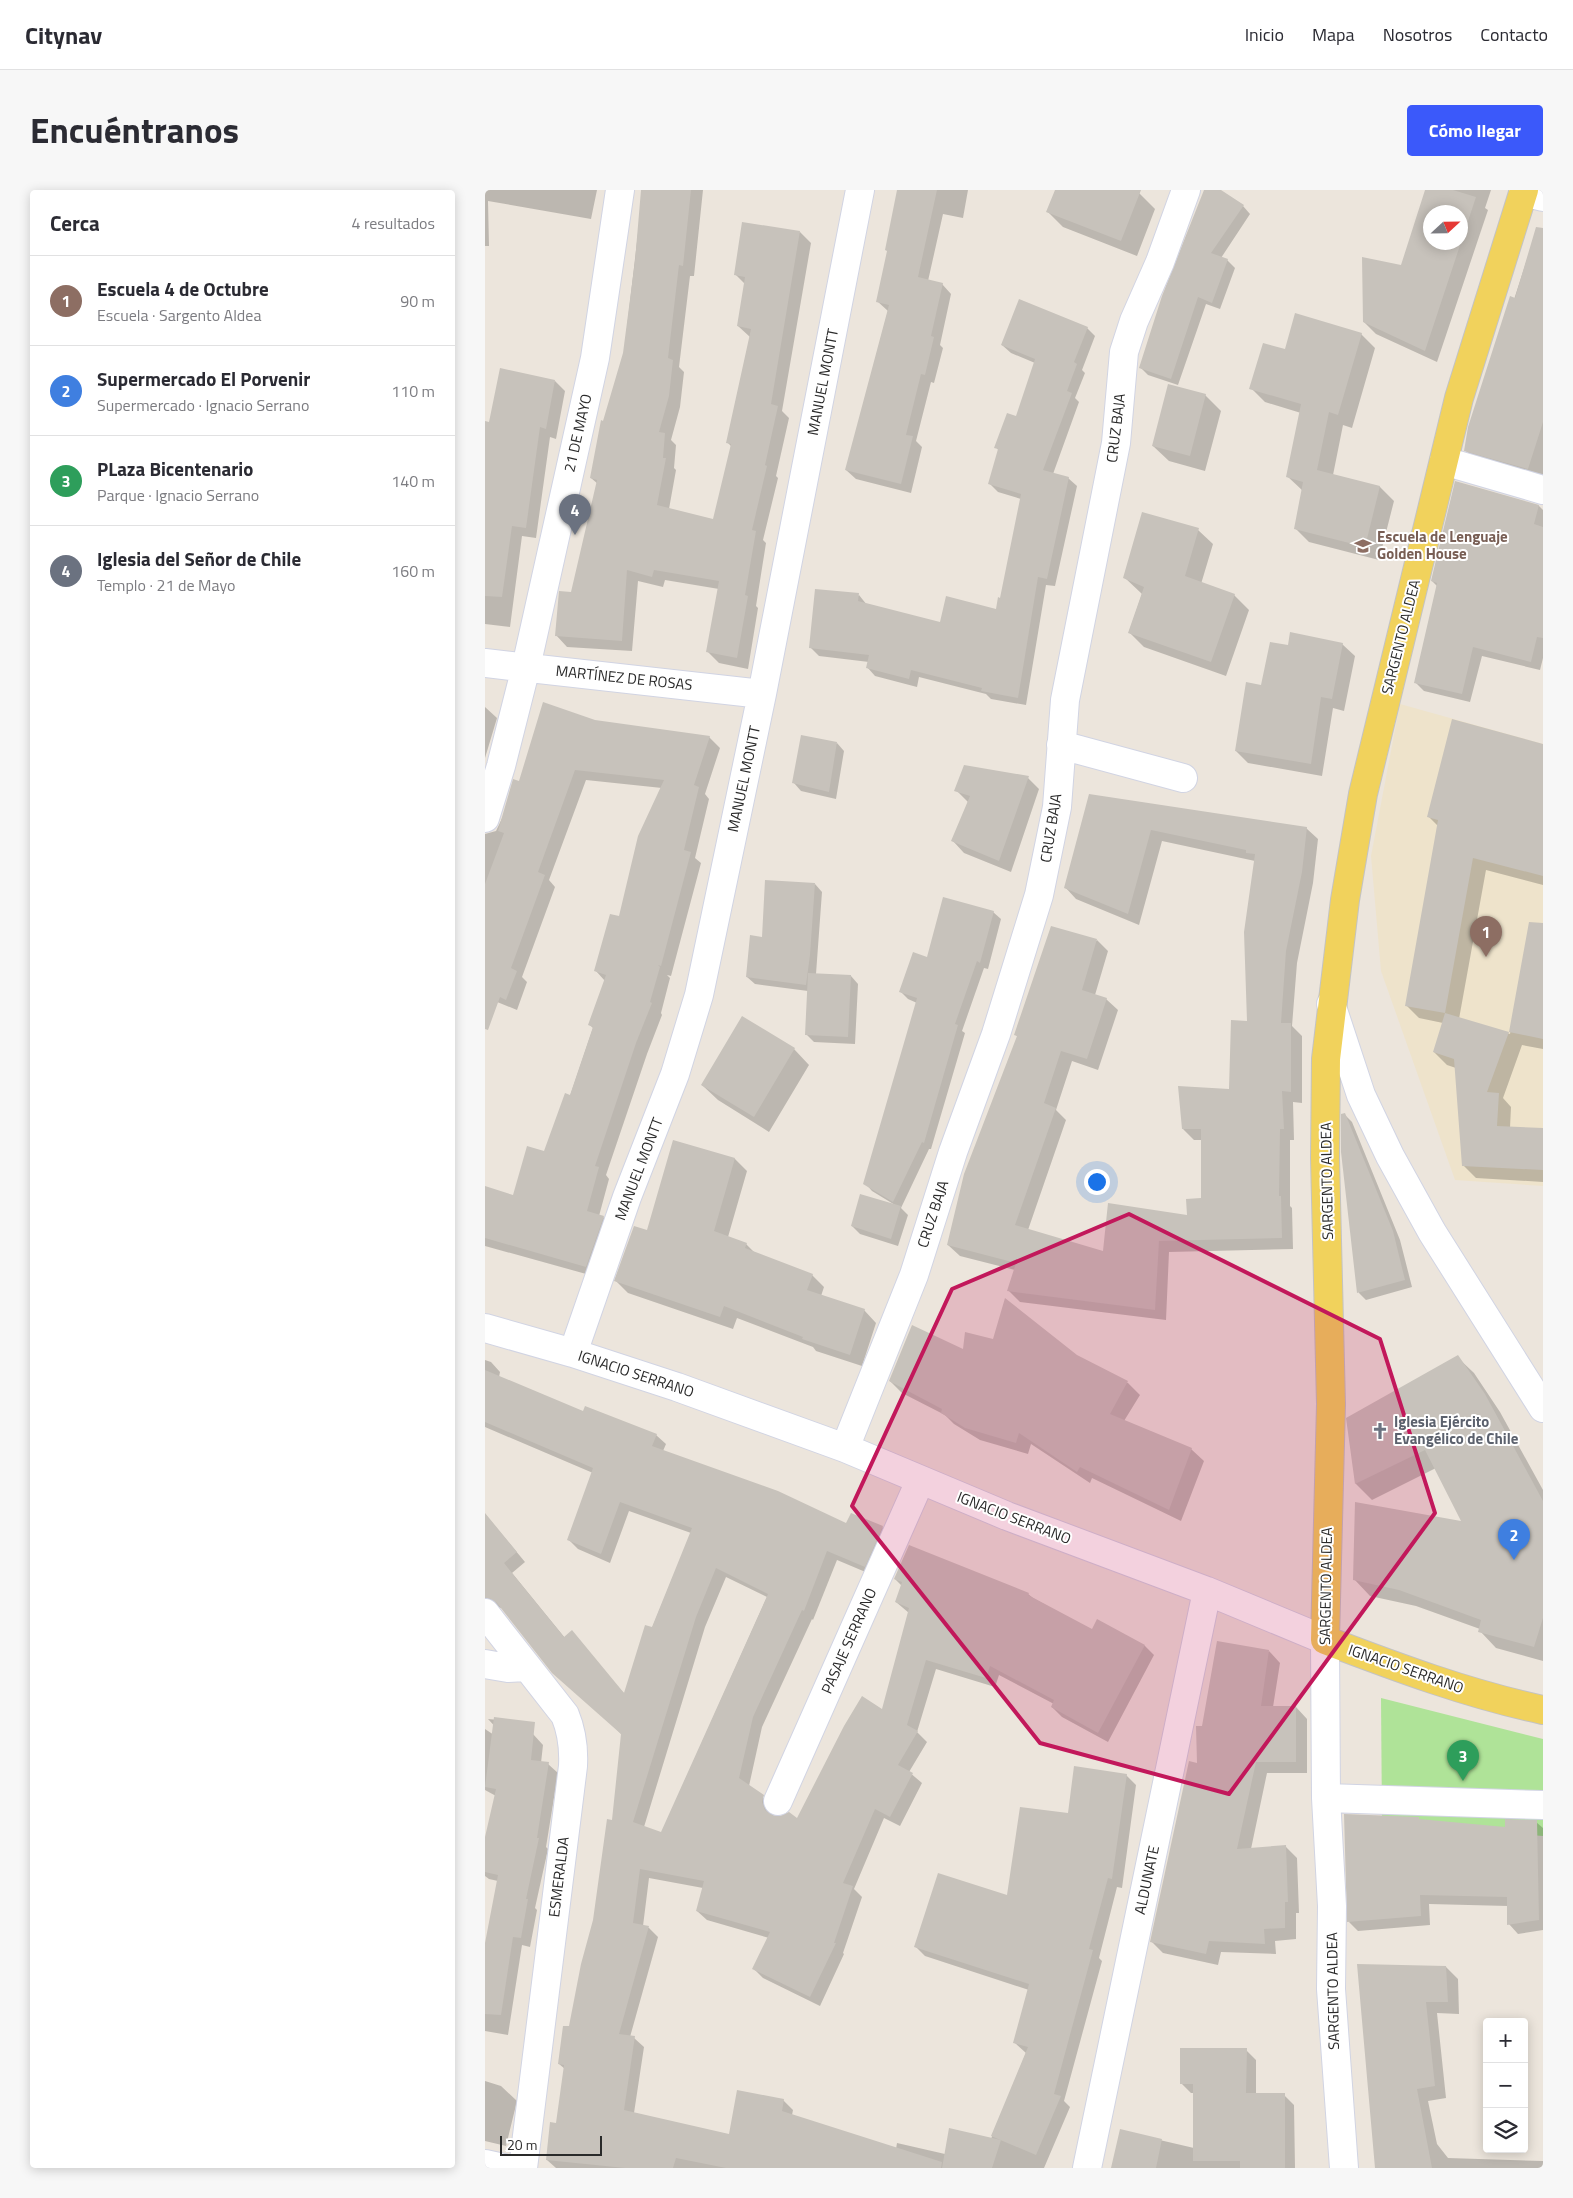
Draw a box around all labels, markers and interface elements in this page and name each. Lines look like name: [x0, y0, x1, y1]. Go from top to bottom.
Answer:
text: Citynav: [25, 17, 102, 53]
text: Inicio: [1245, 21, 1284, 48]
text: Mapa: [1312, 21, 1355, 48]
text: Nosotros: [1383, 21, 1452, 48]
text: Contacto: [1480, 21, 1548, 48]
text: Encuéntranos: [30, 103, 239, 157]
button: Cómo llegar: [1407, 105, 1543, 156]
north arrow: [1423, 205, 1468, 250]
text: Cerca: [50, 207, 100, 239]
text: 4 resultados: [351, 211, 435, 235]
text: Escuela 4 de Octubre: [97, 274, 269, 303]
text: 1: [62, 289, 70, 313]
text: 90 m: [400, 289, 435, 313]
text: Escuela · Sargento Aldea: [97, 303, 261, 327]
street label: MANUEL MONTT: [801, 326, 844, 437]
text: Supermercado El Porvenir: [97, 364, 310, 393]
text: 2: [62, 379, 70, 403]
text: 110 m: [391, 379, 435, 403]
street label: 21 DE MAYO: [557, 391, 598, 474]
street label: CRUZ BAJA: [1100, 392, 1131, 464]
text: Supermercado · Ignacio Serrano: [97, 393, 309, 417]
text: PLaza Bicentenario: [97, 454, 253, 483]
text: 3: [62, 469, 70, 493]
text: 140 m: [391, 469, 435, 493]
text: Parque · Ignacio Serrano: [97, 483, 259, 507]
pin: 4: [559, 494, 591, 535]
place label: Escuela de Lenguaje Golden House: [1377, 525, 1508, 565]
school or university icon: Escuela de Lenguaje Golden House: [1353, 536, 1373, 556]
text: Iglesia del Señor de Chile: [97, 544, 301, 573]
text: 4: [62, 559, 70, 583]
text: 160 m: [391, 559, 435, 583]
text: Templo · 21 de Mayo: [97, 573, 235, 597]
street label: SARGENTO ALDEA: [1375, 577, 1426, 697]
street label: MARTÍNEZ DE ROSAS: [555, 659, 694, 696]
street label: MANUEL MONTT: [721, 723, 766, 834]
street label: CRUZ BAJA: [1034, 792, 1067, 864]
pin: 1: [1470, 916, 1502, 957]
street label: MANUEL MONTT: [608, 1114, 669, 1224]
street label: SARGENTO ALDEA: [1314, 1122, 1339, 1240]
your location: [1084, 1169, 1110, 1195]
street label: CRUZ BAJA: [911, 1177, 954, 1251]
street label: IGNACIO SERRANO: [575, 1344, 697, 1403]
place label: Iglesia Ejército Evangélico de Chile: [1394, 1410, 1519, 1450]
church icon: Iglesia Ejército Evangélico de Chile: [1370, 1421, 1390, 1441]
street label: IGNACIO SERRANO: [954, 1485, 1075, 1550]
pin: 2: [1498, 1519, 1530, 1560]
street label: SARGENTO ALDEA: [1313, 1527, 1338, 1645]
street label: PASAJE SERRANO: [815, 1584, 882, 1697]
street label: IGNACIO SERRANO: [1345, 1638, 1467, 1699]
pin: 3: [1447, 1740, 1479, 1781]
street label: ESMERALDA: [542, 1835, 575, 1919]
street label: ALDUNATE: [1128, 1843, 1165, 1917]
street label: SARGENTO ALDEA: [1320, 1932, 1345, 2050]
map controls: [1483, 2018, 1528, 2153]
button: +: [1483, 2018, 1528, 2063]
button: −: [1483, 2063, 1528, 2108]
button: layers: [1483, 2108, 1528, 2153]
scale bar: [500, 2133, 603, 2156]
text: 20 m: [507, 2134, 537, 2155]

